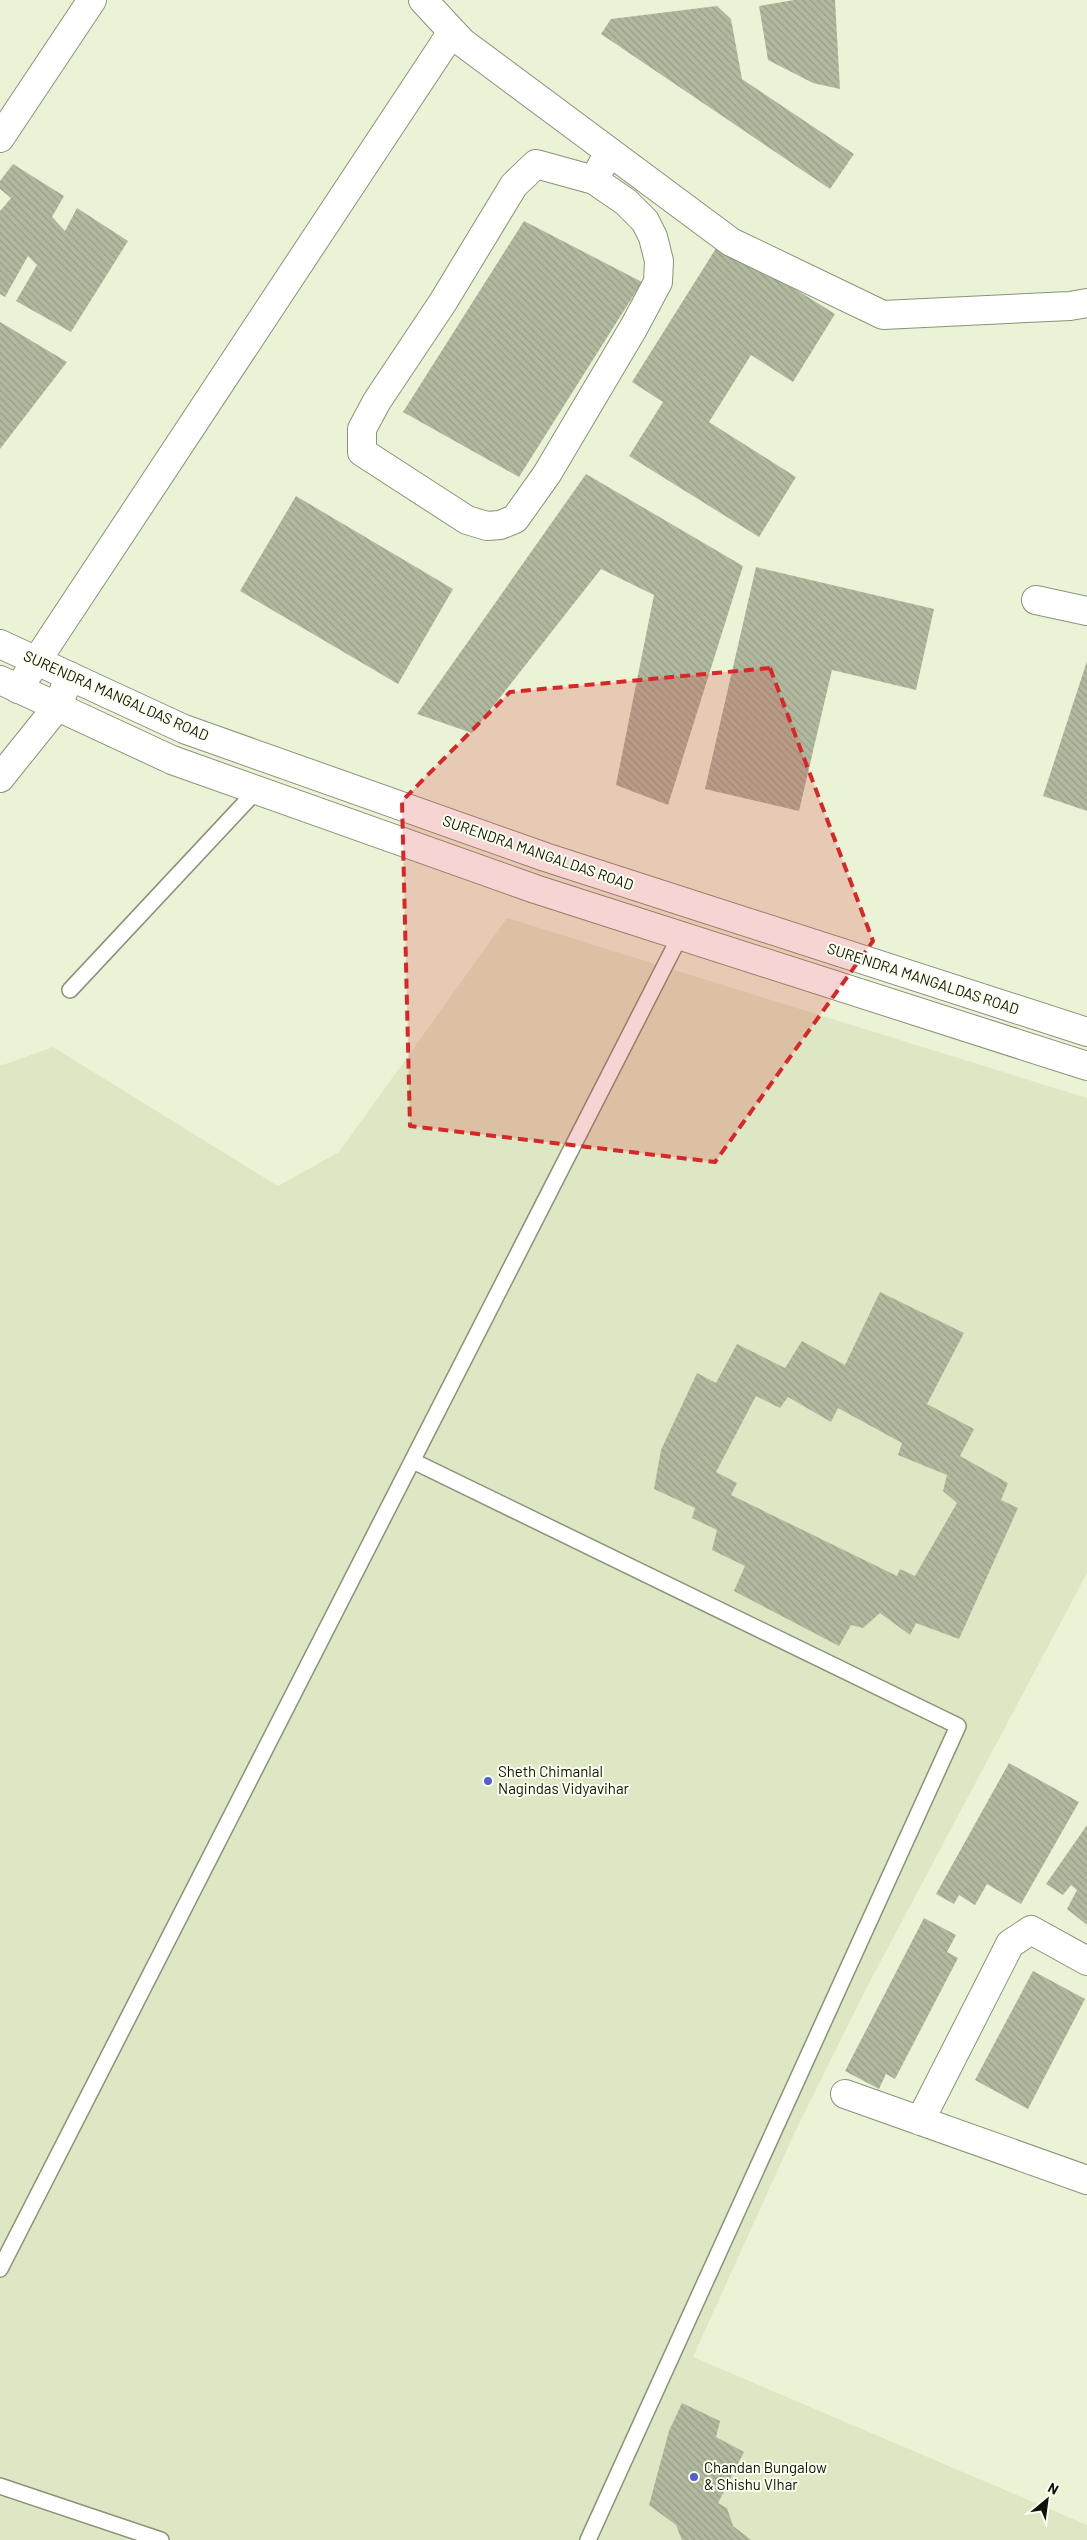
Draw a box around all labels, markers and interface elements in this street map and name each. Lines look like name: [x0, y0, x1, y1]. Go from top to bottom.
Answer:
street label: SURENDRA MANGALDAS ROAD: [21, 646, 212, 744]
street label: SURENDRA MANGALDAS ROAD: [441, 811, 636, 893]
street label: SURENDRA MANGALDAS ROAD: [825, 938, 1022, 1018]
place label: Sheth Chimanlal Nagindas Vidyavihar: [498, 1762, 630, 1797]
marker: Sheth Chimanlal Nagindas Vidyavihar: [482, 1775, 494, 1787]
place label: Chandan Bungalow & Shishu VIhar: [704, 2458, 827, 2493]
marker: Chandan Bungalow & Shishu VIhar: [688, 2471, 700, 2483]
north arrow: [1022, 2475, 1072, 2525]
text: N: [1045, 2479, 1062, 2498]

